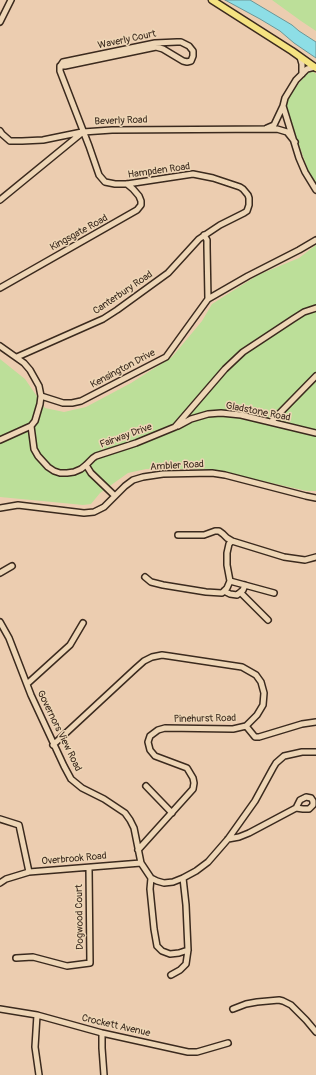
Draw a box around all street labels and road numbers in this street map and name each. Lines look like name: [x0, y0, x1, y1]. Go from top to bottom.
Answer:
street label: Waverly Court: [97, 28, 157, 52]
street label: Beverly Road: [94, 114, 148, 128]
street label: Hampden Road: [127, 161, 191, 181]
street label: Kingsgate Road: [48, 212, 110, 254]
street label: Canterbury Road: [91, 269, 155, 317]
street label: Kensington Drive: [89, 347, 157, 391]
street label: Gladstone Road: [225, 400, 291, 424]
street label: Fairway Drive: [98, 421, 154, 451]
street label: Ambler Road: [150, 459, 204, 473]
street label: Governors View Road: [34, 688, 84, 774]
street label: Pinehurst Road: [174, 712, 236, 726]
street label: Overbrook Road: [41, 850, 107, 868]
street label: Dogwood Court: [73, 884, 87, 950]
street label: Crockett Avenue: [81, 1012, 151, 1040]

